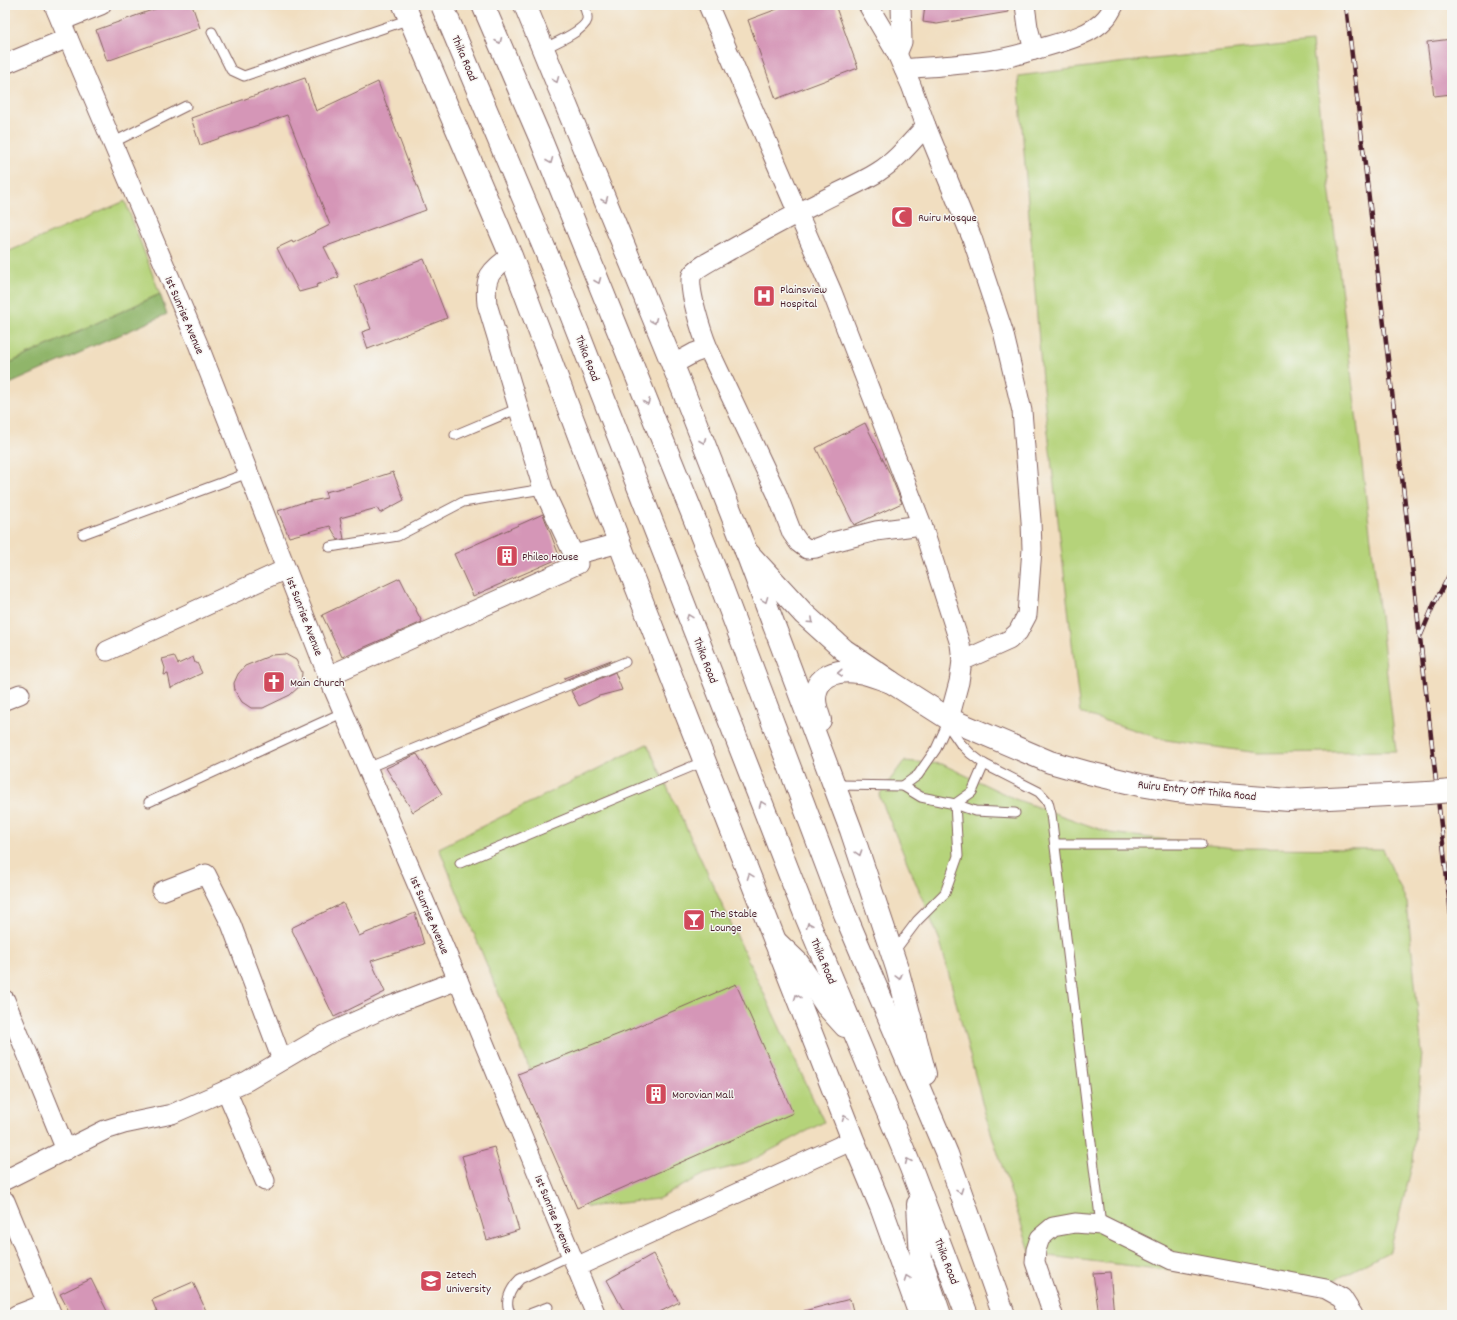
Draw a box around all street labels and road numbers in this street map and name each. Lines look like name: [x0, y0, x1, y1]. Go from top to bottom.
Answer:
street label: Thika Road: [446, 33, 481, 84]
street label: 1st Sunrise Avenue: [159, 274, 208, 357]
street label: Thika Road: [570, 333, 603, 384]
street label: 1st Sunrise Avenue: [281, 575, 326, 659]
street label: Thika Road: [688, 635, 721, 686]
street label: Ruiru Entry Off Thika Road: [1137, 777, 1257, 806]
street label: 1st Sunrise Avenue: [404, 874, 453, 957]
street label: Thika Road: [805, 936, 840, 987]
street label: 1st Sunrise Avenue: [529, 1173, 576, 1256]
street label: Thika Road: [929, 1236, 962, 1287]

